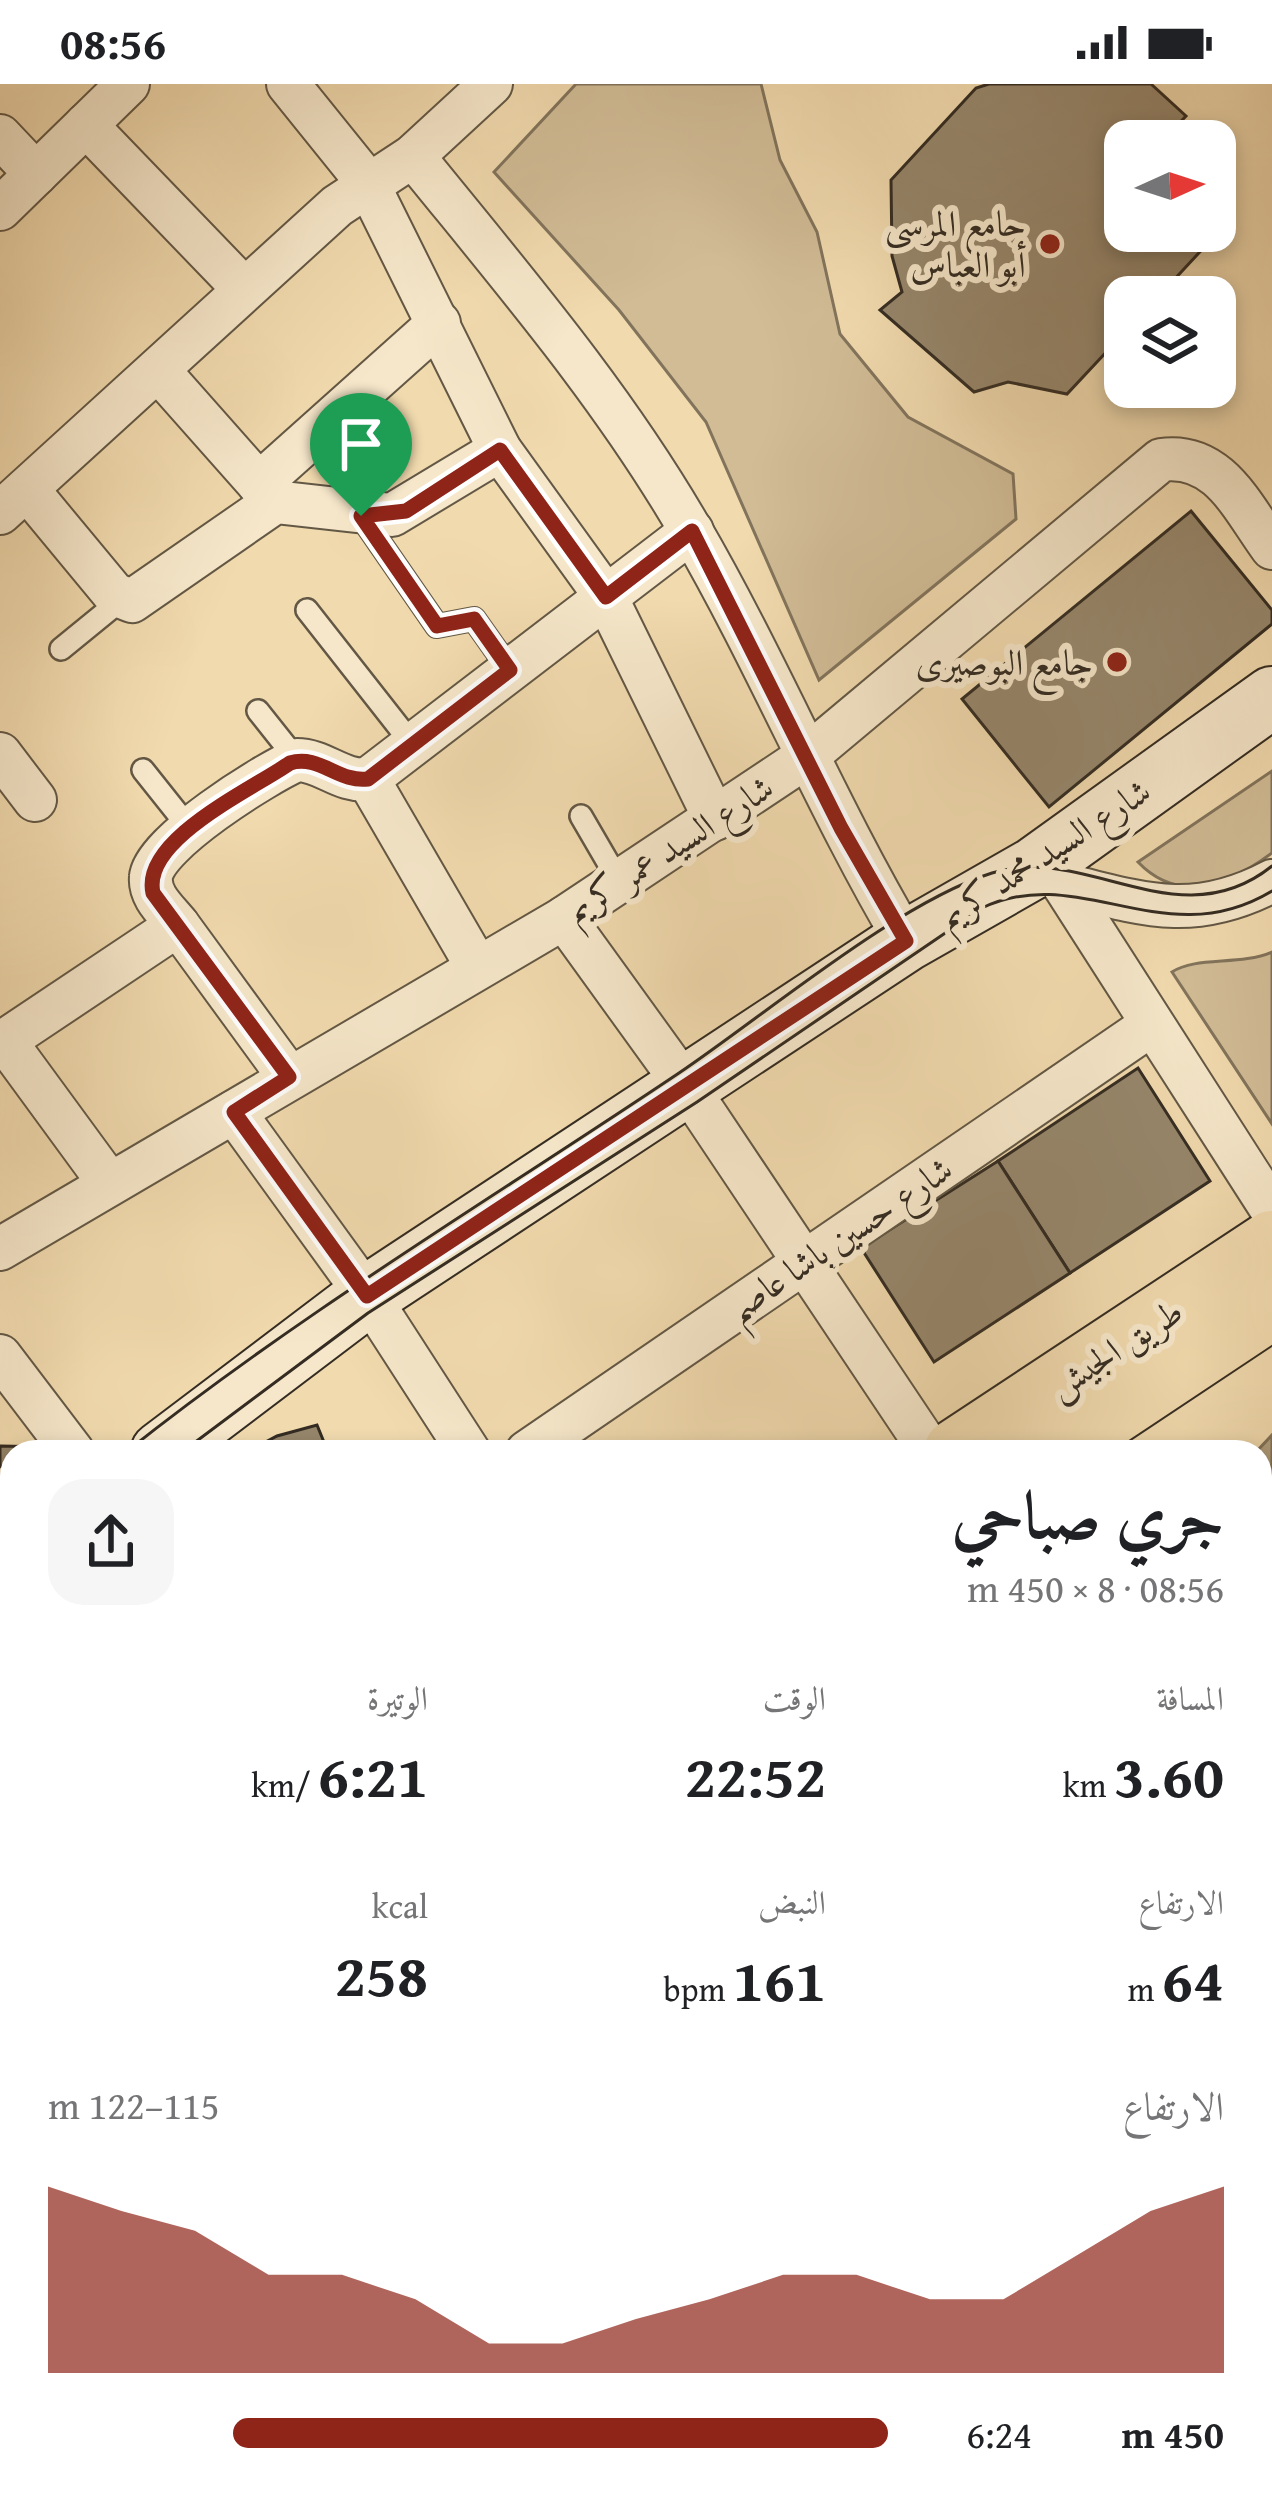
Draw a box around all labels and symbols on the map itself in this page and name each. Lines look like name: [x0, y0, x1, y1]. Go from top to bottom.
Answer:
north arrow: [1104, 120, 1236, 252]
place label: جامع المرسى أبو العباس: [885, 196, 1027, 290]
marker: جامع المرسى أبو العباس: [1037, 231, 1063, 257]
pin: [310, 393, 412, 516]
place label: جامع البوصيرى: [916, 635, 1093, 695]
marker: جامع البوصيرى: [1104, 649, 1130, 675]
street label: شارع السيد عمر كريم: [554, 760, 787, 940]
street label: شارع السيد محمد كريم: [927, 764, 1164, 946]
street label: شارع حسين باشا عاصم: [715, 1142, 968, 1341]
street label: طريق الجيش: [1037, 1284, 1193, 1411]

